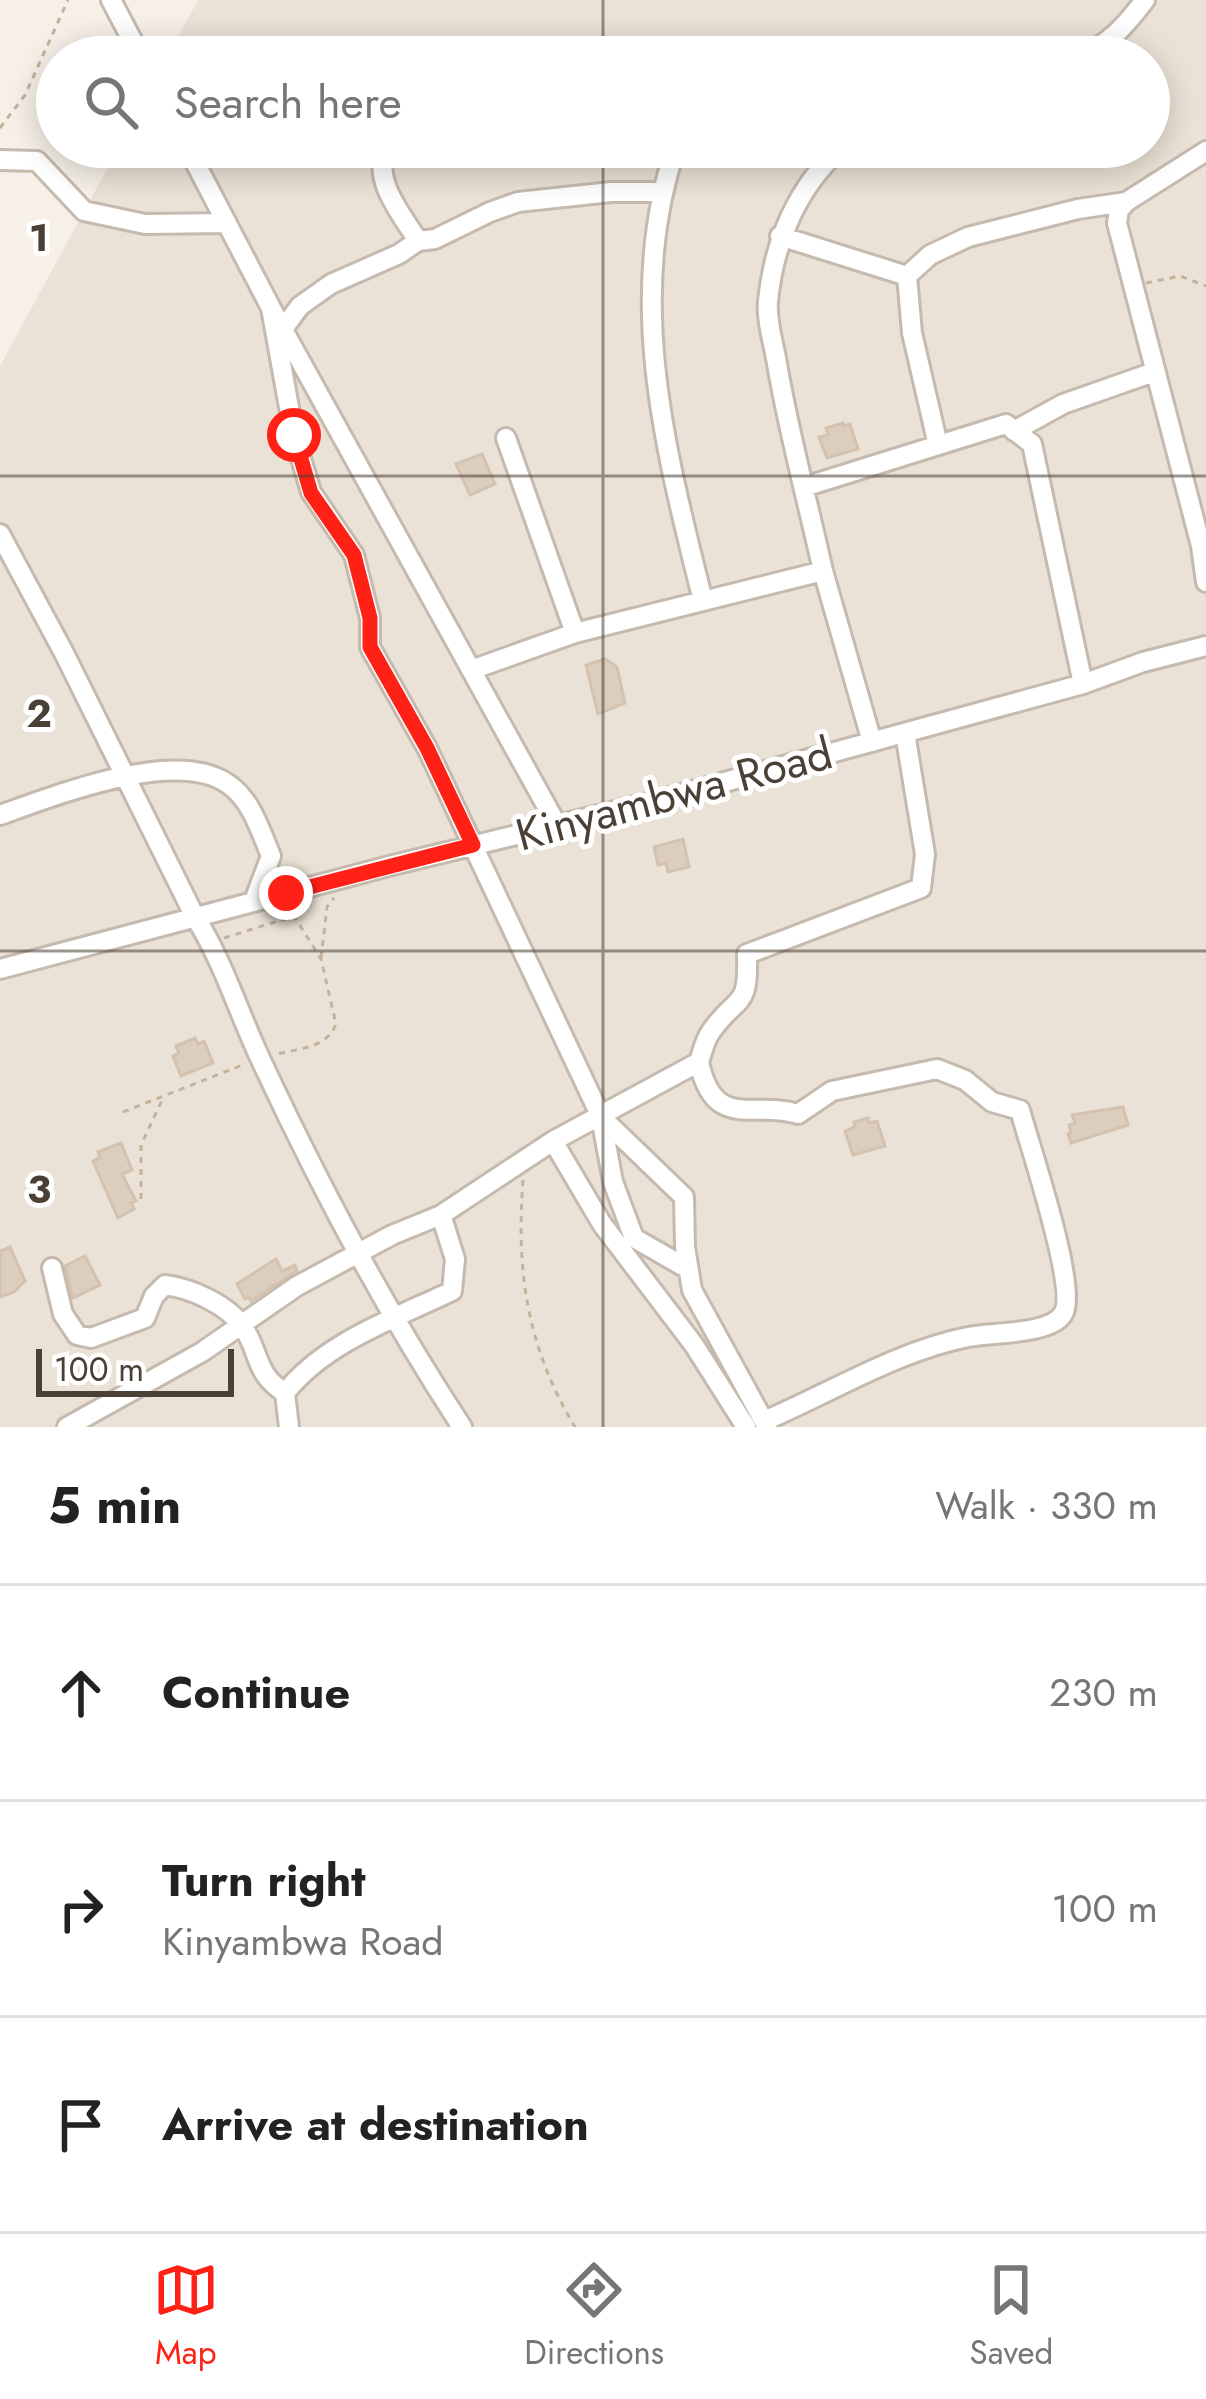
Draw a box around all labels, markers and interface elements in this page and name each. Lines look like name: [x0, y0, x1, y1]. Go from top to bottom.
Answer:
search box: [36, 36, 1170, 168]
icon: search: [78, 69, 144, 135]
text: Search here: [174, 70, 402, 135]
text: 1: [29, 209, 49, 266]
route start: [267, 408, 321, 462]
text: 2: [26, 685, 52, 742]
street label: Kinyambwa Road: [509, 721, 839, 867]
route end: [259, 866, 313, 920]
text: 3: [27, 1161, 51, 1218]
scale bar: [36, 1343, 234, 1396]
text: 100 m: [54, 1346, 144, 1393]
text: 5 min: [48, 1468, 181, 1542]
text: Walk · 330 m: [935, 1477, 1158, 1534]
icon: ahead: [48, 1660, 114, 1726]
text: Continue: [162, 1660, 350, 1725]
text: 230 m: [1049, 1664, 1158, 1721]
text: Turn right: [162, 1848, 366, 1913]
icon: right: [48, 1876, 114, 1942]
text: 100 m: [1052, 1880, 1158, 1937]
text: Kinyambwa Road: [162, 1913, 444, 1970]
icon: arrive: [48, 2092, 114, 2158]
text: Arrive at destination: [162, 2092, 589, 2157]
tab: Map: [153, 2257, 219, 2376]
tab: Directions: [524, 2257, 664, 2376]
tab: Saved: [970, 2257, 1053, 2376]

